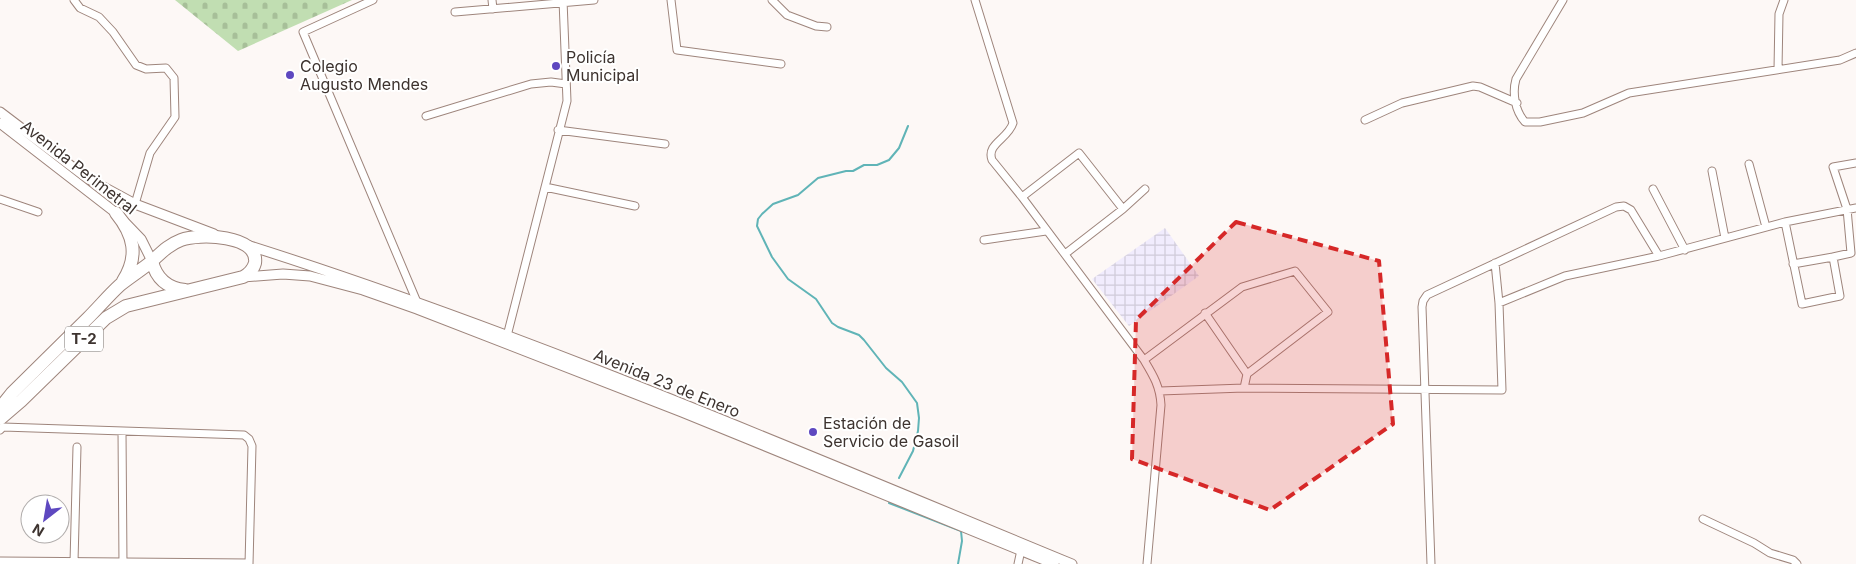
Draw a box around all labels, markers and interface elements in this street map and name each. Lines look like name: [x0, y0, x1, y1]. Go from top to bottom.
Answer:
place label: Policía Municipal: [566, 47, 639, 85]
place label: Colegio Augusto Mendes: [300, 56, 428, 94]
marker: Policía Municipal: [550, 60, 562, 72]
marker: Colegio Augusto Mendes: [284, 69, 296, 81]
street label: Avenida Perimetral: [17, 116, 141, 218]
road number: T-2: [65, 326, 103, 352]
street label: Avenida 23 de Enero: [591, 344, 743, 422]
place label: Estación de Servicio de Gasoil: [823, 413, 959, 451]
marker: Estación de Servicio de Gasoil: [807, 426, 819, 438]
north arrow: [20, 494, 70, 544]
text: N: [29, 521, 47, 541]

